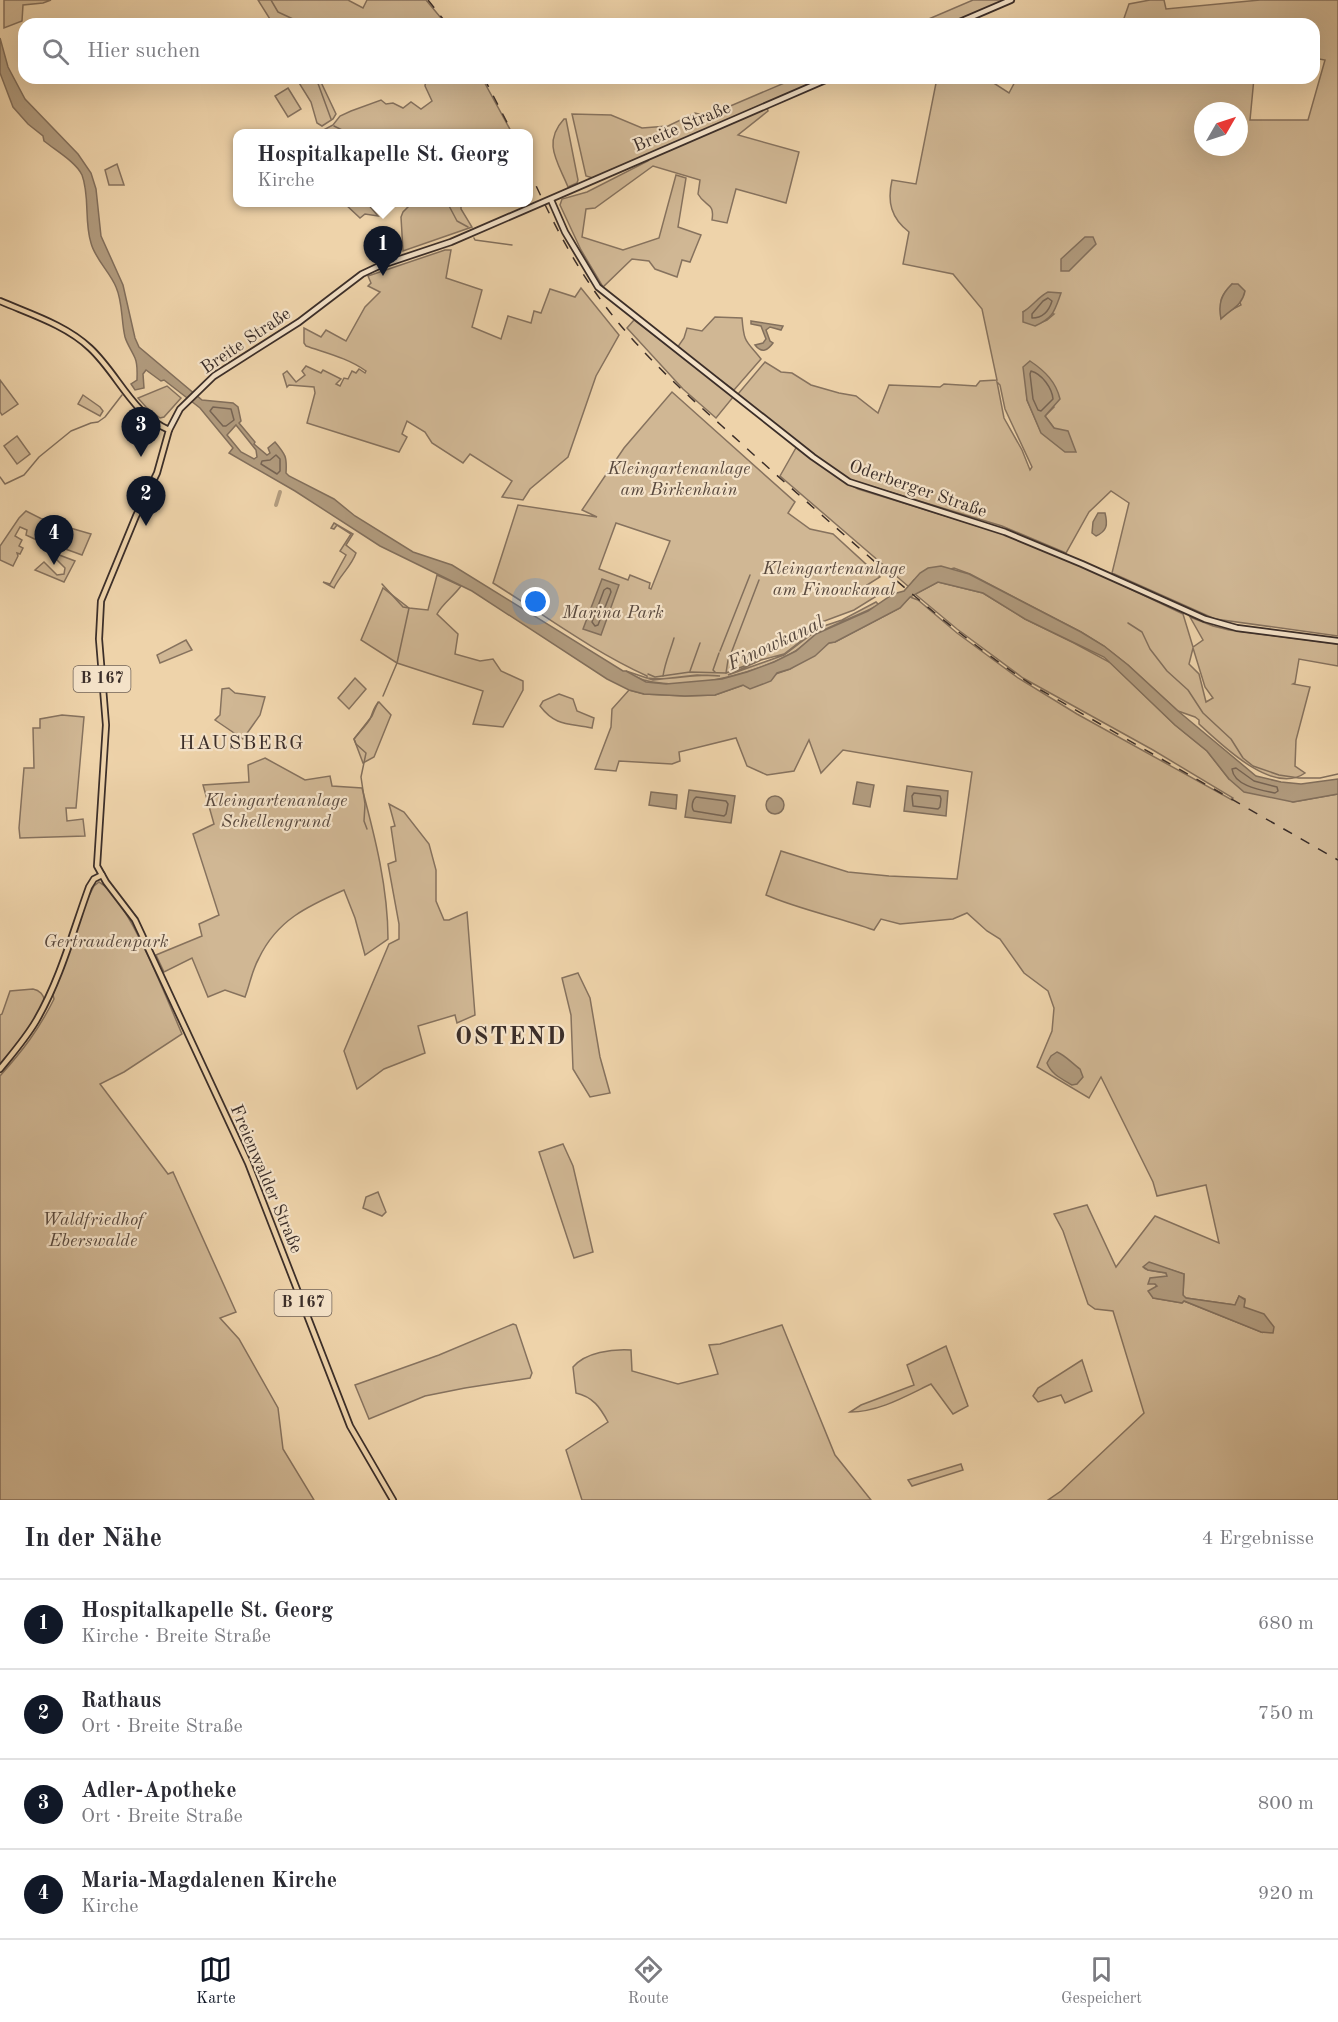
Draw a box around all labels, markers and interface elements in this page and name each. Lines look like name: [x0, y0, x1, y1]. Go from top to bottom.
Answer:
search box: [18, 18, 1320, 84]
icon: search: [39, 35, 72, 68]
text: Hier suchen: [87, 40, 200, 62]
street label: Breite Straße: [631, 98, 733, 156]
north arrow: [1194, 102, 1248, 156]
popup: [233, 129, 533, 207]
text: Hospitalkapelle St. Georg: [257, 144, 509, 166]
text: Kirche: [257, 171, 314, 191]
pin: 1: [364, 226, 403, 276]
street label: Breite Straße: [198, 304, 294, 378]
pin: 3: [122, 408, 160, 457]
street label: Oderberger Straße: [847, 457, 989, 521]
park label: Kleingartenanlage am Birkenhain: [607, 460, 750, 499]
pin: 2: [126, 476, 166, 526]
pin: 4: [34, 516, 74, 565]
park label: Kleingartenanlage am Finowkanal: [762, 560, 905, 599]
your location: [521, 587, 550, 616]
park label: Marina Park: [561, 604, 664, 622]
water label: Finowkanal: [724, 613, 827, 675]
road number: B 167: [74, 666, 130, 692]
district label: HAUSBERG: [179, 734, 305, 754]
park label: Kleingartenanlage Schellengrund: [204, 792, 347, 831]
park label: Gertraudenpark: [43, 933, 169, 951]
district label: OSTEND: [455, 1026, 567, 1050]
street label: Freienwalder Straße: [227, 1102, 305, 1256]
park label: Waldfriedhof Eberswalde: [42, 1211, 147, 1250]
road number: B 167: [274, 1290, 332, 1316]
text: In der Nähe: [24, 1526, 162, 1552]
text: 4 Ergebnisse: [1202, 1529, 1314, 1549]
text: Hospitalkapelle St. Georg: [81, 1600, 333, 1622]
text: 1: [38, 1614, 49, 1634]
text: 680 m: [1258, 1614, 1314, 1634]
text: Kirche · Breite Straße: [81, 1627, 271, 1647]
text: Rathaus: [81, 1690, 161, 1712]
text: 2: [38, 1704, 49, 1724]
text: 750 m: [1258, 1704, 1314, 1724]
text: Ort · Breite Straße: [81, 1717, 243, 1737]
text: Adler-Apotheke: [81, 1780, 237, 1802]
text: 3: [38, 1794, 49, 1814]
text: 800 m: [1258, 1794, 1314, 1814]
text: Ort · Breite Straße: [81, 1807, 243, 1827]
text: Maria-Magdalenen Kirche: [81, 1870, 337, 1892]
text: 4: [38, 1884, 49, 1904]
text: 920 m: [1258, 1884, 1314, 1904]
text: Kirche: [81, 1897, 139, 1917]
tab: Karte: [196, 1953, 236, 2009]
tab: Route: [628, 1953, 669, 2009]
tab: Gespeichert: [1061, 1953, 1142, 2009]

